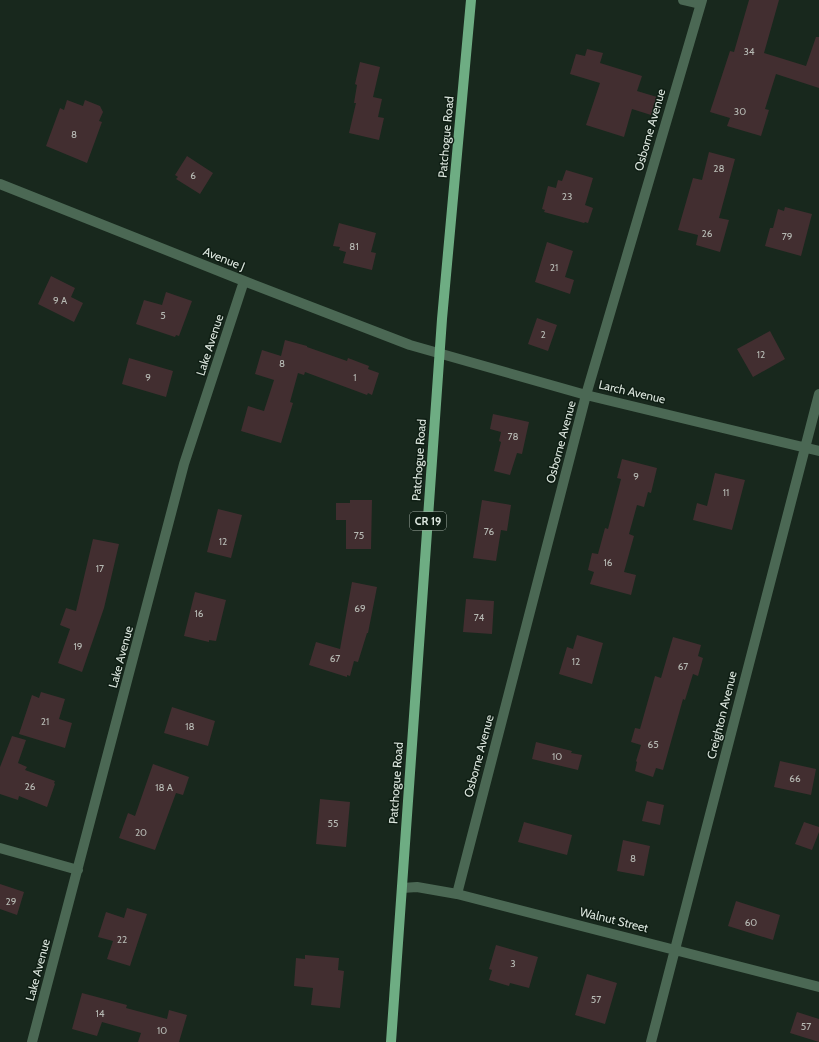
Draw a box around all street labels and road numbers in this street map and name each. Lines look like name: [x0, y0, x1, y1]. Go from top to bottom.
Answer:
street label: Osborne Avenue: [631, 87, 668, 173]
street label: Patchogue Road: [434, 95, 457, 178]
street label: Avenue J: [201, 243, 247, 274]
street label: Lake Avenue: [193, 312, 227, 377]
street label: Larch Avenue: [597, 377, 667, 406]
street label: Osborne Avenue: [542, 399, 579, 485]
street label: Patchogue Road: [408, 419, 429, 501]
road number: CR 19: [410, 512, 446, 530]
street label: Lake Avenue: [105, 624, 136, 690]
street label: Creighton Avenue: [703, 669, 740, 760]
street label: Osborne Avenue: [460, 713, 497, 799]
street label: Patchogue Road: [385, 742, 406, 824]
street label: Walnut Street: [578, 904, 650, 935]
street label: Lake Avenue: [22, 937, 53, 1003]

